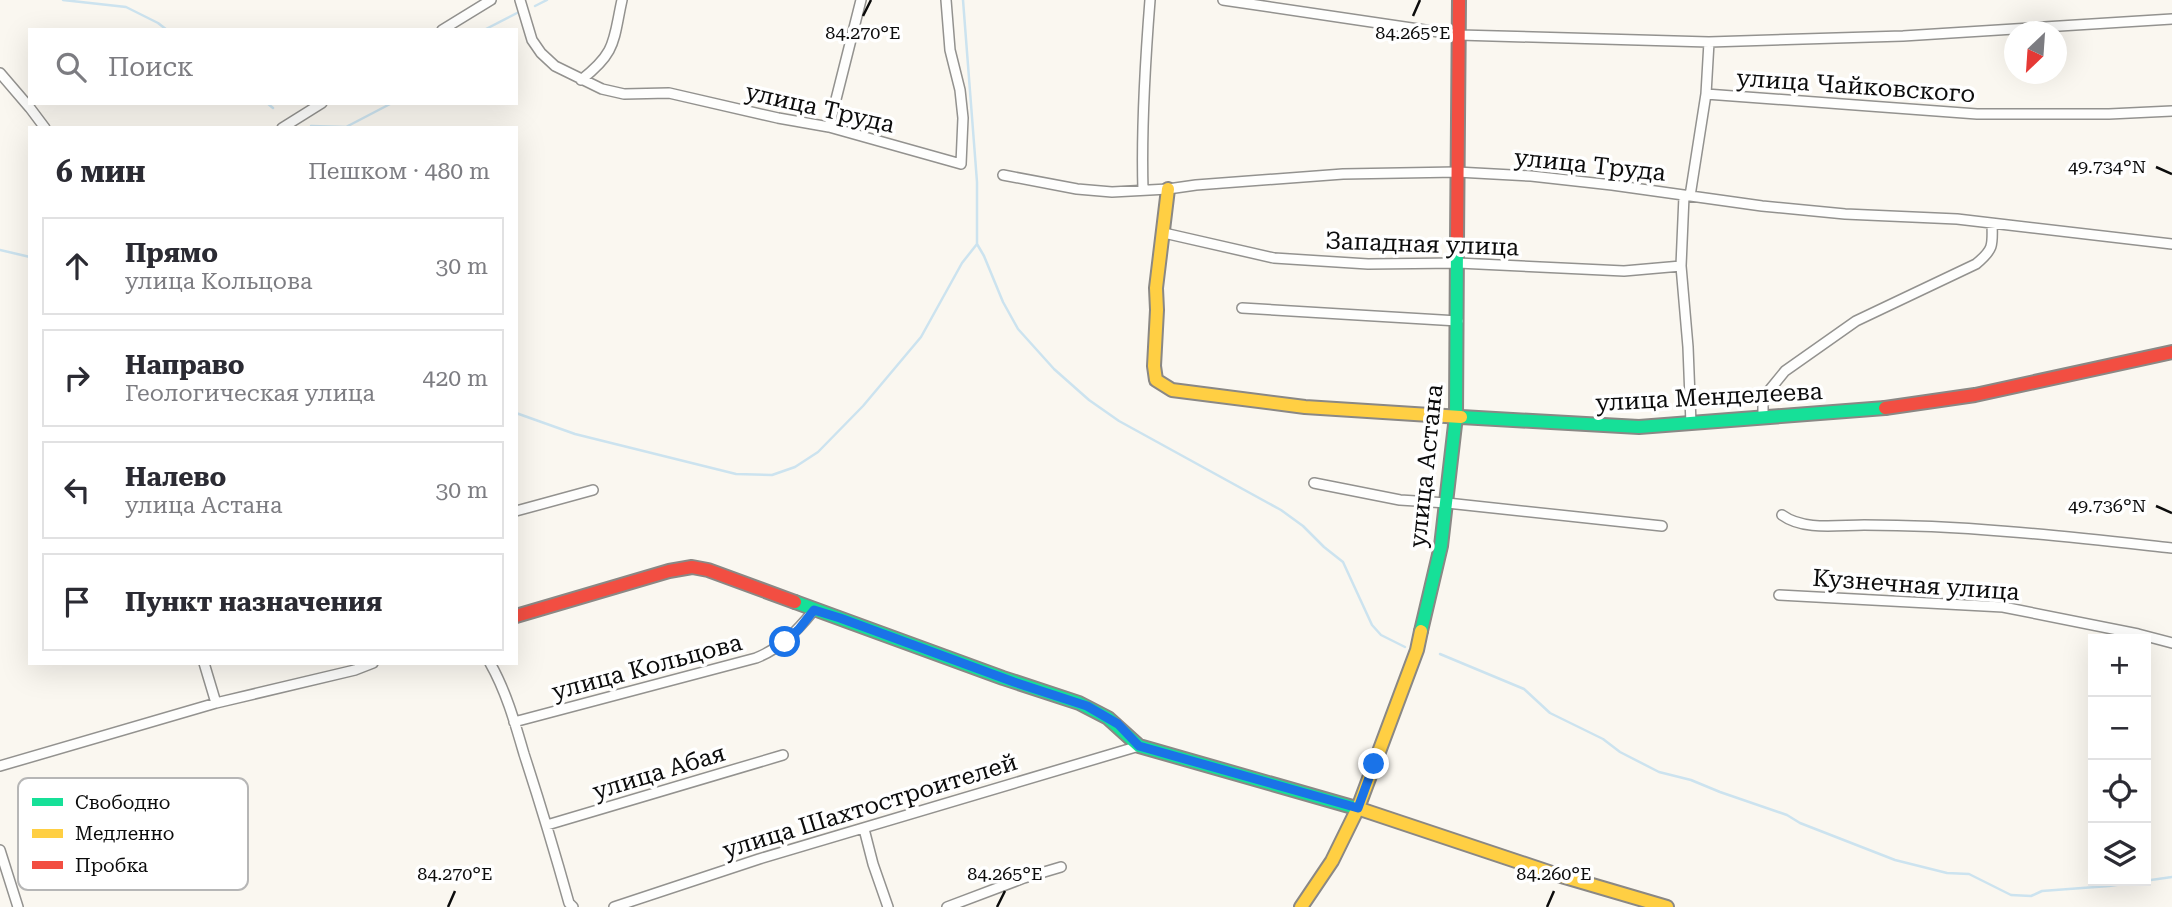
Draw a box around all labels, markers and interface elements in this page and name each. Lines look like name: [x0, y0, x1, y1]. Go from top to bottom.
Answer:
north arrow: [2004, 21, 2067, 84]
text: 84.270°E: [825, 22, 901, 43]
text: 84.265°E: [1375, 22, 1451, 43]
search box: [28, 28, 518, 105]
icon: search: [52, 48, 90, 86]
text: Поиск: [108, 52, 194, 82]
street label: улица Чайковского: [1736, 64, 1976, 108]
street label: улица Труда: [743, 77, 897, 139]
street label: улица Труда: [1513, 143, 1667, 187]
text: 6 мин: [56, 154, 146, 189]
text: 49.734°N: [2068, 156, 2146, 177]
text: Пешком · 480 m: [308, 158, 490, 185]
street label: Западная улица: [1324, 227, 1520, 261]
text: Прямо: [125, 238, 218, 268]
icon: ahead: [58, 247, 96, 285]
text: 30 m: [435, 253, 488, 280]
text: улица Кольцова: [125, 268, 312, 295]
text: Направо: [125, 350, 245, 380]
icon: right: [58, 359, 96, 397]
text: 420 m: [423, 365, 488, 392]
street label: улица Менделеева: [1595, 377, 1823, 417]
text: Геологическая улица: [125, 380, 375, 407]
street label: улица Астана: [1403, 383, 1449, 549]
text: Налево: [125, 462, 226, 492]
icon: left: [58, 471, 96, 509]
text: 30 m: [435, 477, 488, 504]
text: улица Астана: [125, 492, 282, 519]
text: 49.736°N: [2068, 495, 2146, 516]
street label: Кузнечная улица: [1811, 564, 2021, 606]
icon: arrive: [58, 583, 96, 621]
text: Пункт назначения: [125, 587, 382, 617]
route start: [769, 626, 800, 657]
street label: улица Кольцова: [549, 628, 745, 706]
map controls: [2088, 634, 2151, 886]
button: +: [2088, 634, 2151, 697]
button: −: [2088, 697, 2151, 760]
street label: улица Абая: [589, 739, 729, 805]
street label: улица Шахтостроителей: [719, 748, 1021, 864]
route end: [1358, 748, 1389, 779]
button: locate: [2088, 760, 2151, 823]
legend: [18, 778, 248, 890]
text: Свободно: [75, 791, 170, 814]
text: Медленно: [75, 822, 174, 845]
button: layers: [2088, 823, 2151, 886]
text: Пробка: [75, 854, 149, 877]
text: 84.270°E: [417, 863, 493, 884]
text: 84.265°E: [967, 863, 1043, 884]
text: 84.260°E: [1516, 863, 1592, 884]

